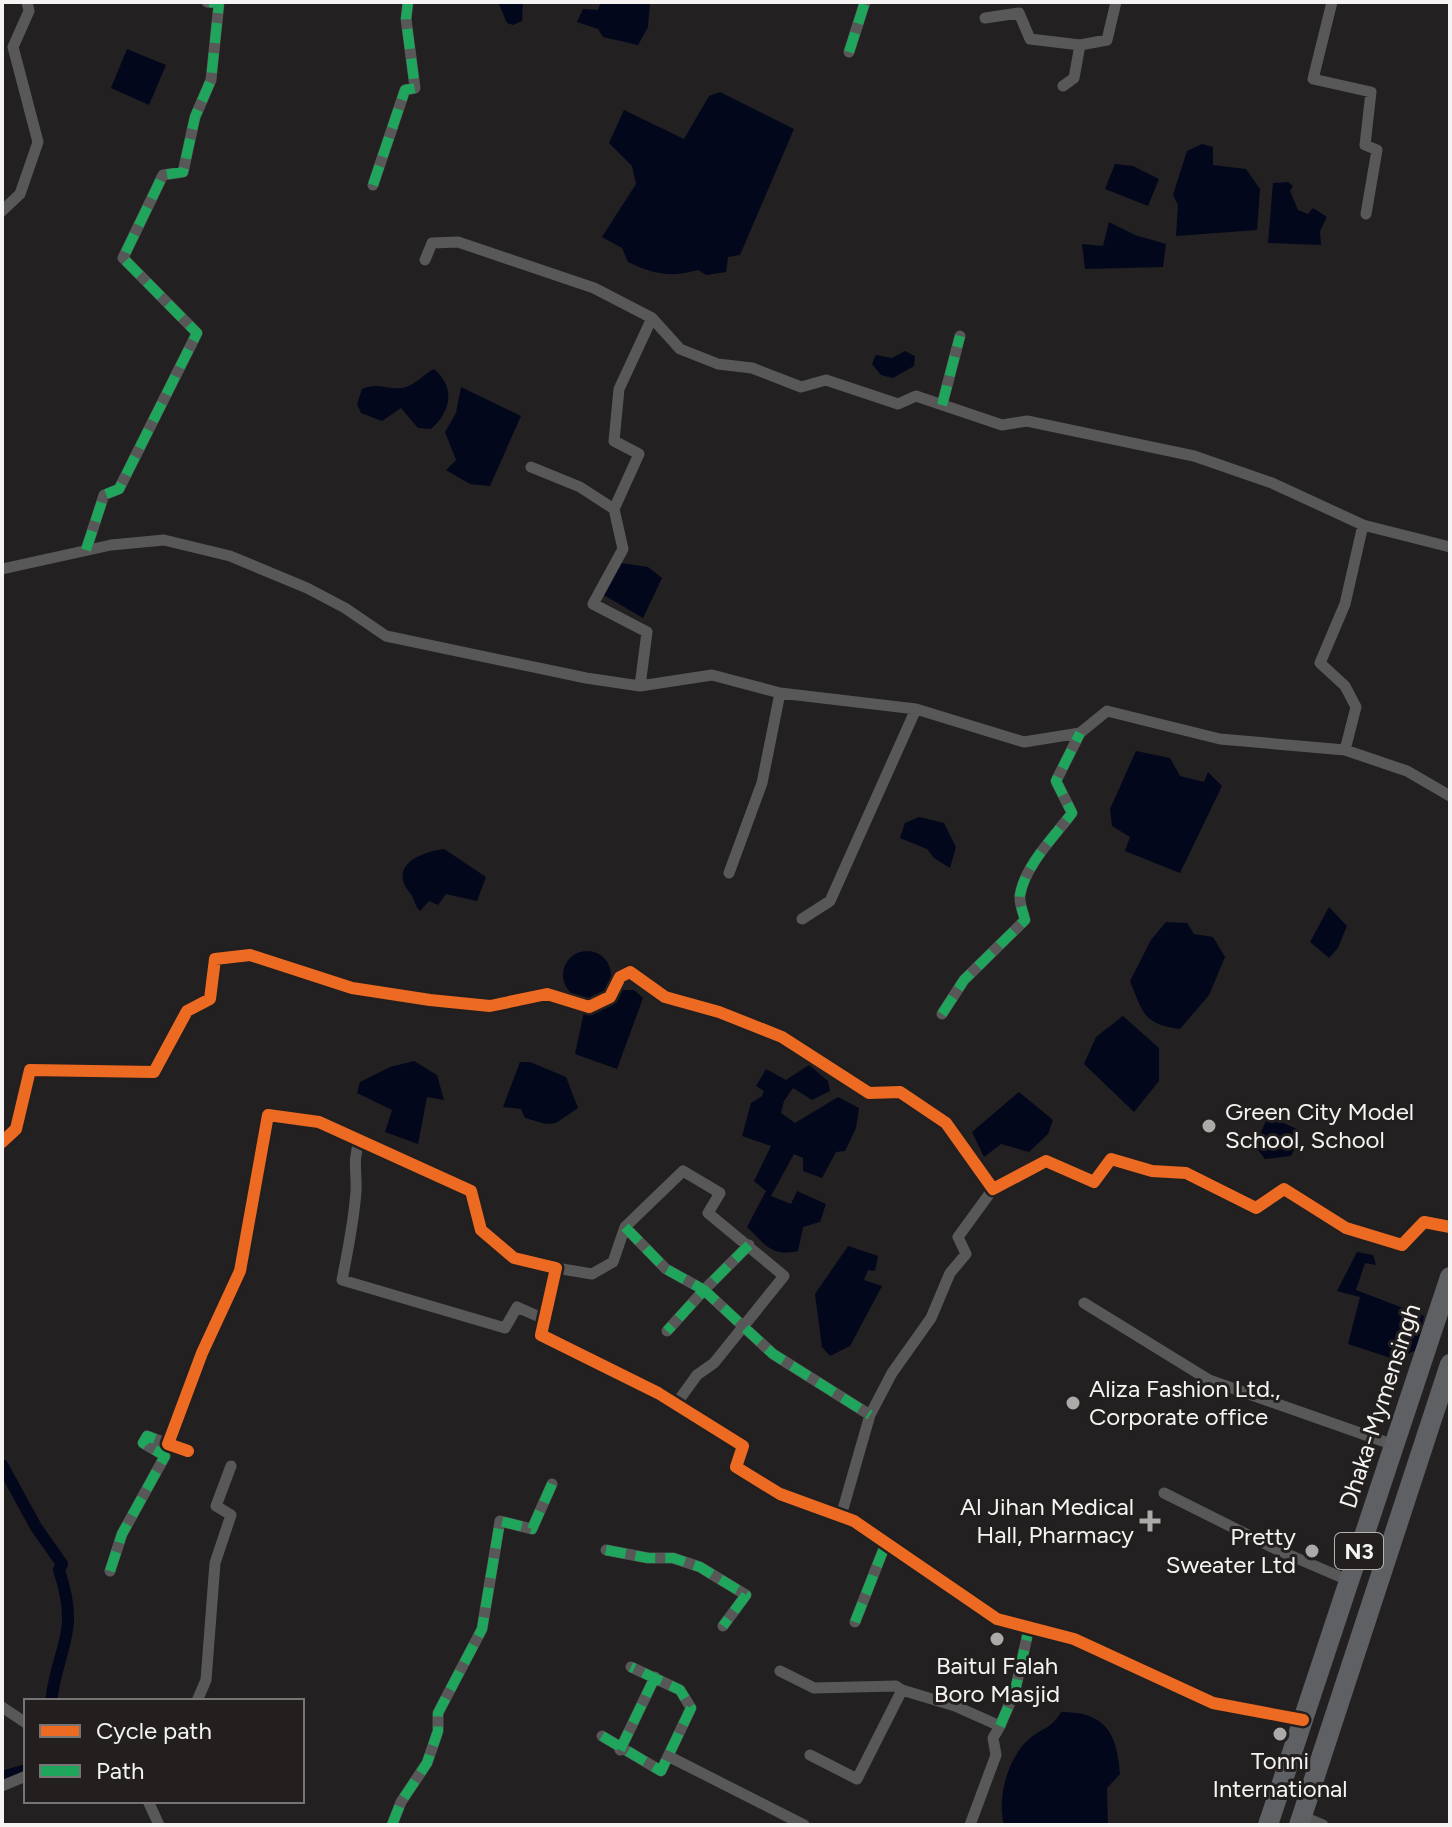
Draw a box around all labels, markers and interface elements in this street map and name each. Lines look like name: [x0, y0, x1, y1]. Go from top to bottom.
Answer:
place label: Green City Model School, School: [1225, 1097, 1414, 1154]
marker: Green City Model School, School: [1200, 1117, 1218, 1135]
street label: Dhaka-Mymensingh: [1333, 1300, 1426, 1512]
place label: Aliza Fashion Ltd., Corporate office: [1089, 1374, 1281, 1431]
marker: Aliza Fashion Ltd., Corporate office: [1064, 1394, 1082, 1412]
place label: Al Jihan Medical Hall, Pharmacy: [960, 1492, 1134, 1549]
marker: Al Jihan Medical Hall, Pharmacy: [1141, 1512, 1159, 1530]
place label: Pretty Sweater Ltd: [1166, 1522, 1296, 1579]
road number: N3: [1335, 1533, 1383, 1569]
marker: Pretty Sweater Ltd: [1303, 1542, 1321, 1560]
marker: Baitul Falah Boro Masjid: [988, 1630, 1006, 1648]
place label: Baitul Falah Boro Masjid: [934, 1651, 1060, 1708]
legend: [24, 1699, 304, 1803]
text: Cycle path: [96, 1716, 212, 1745]
marker: Tonni International: [1271, 1725, 1289, 1743]
place label: Tonni International: [1212, 1746, 1348, 1803]
text: Path: [96, 1756, 144, 1785]

